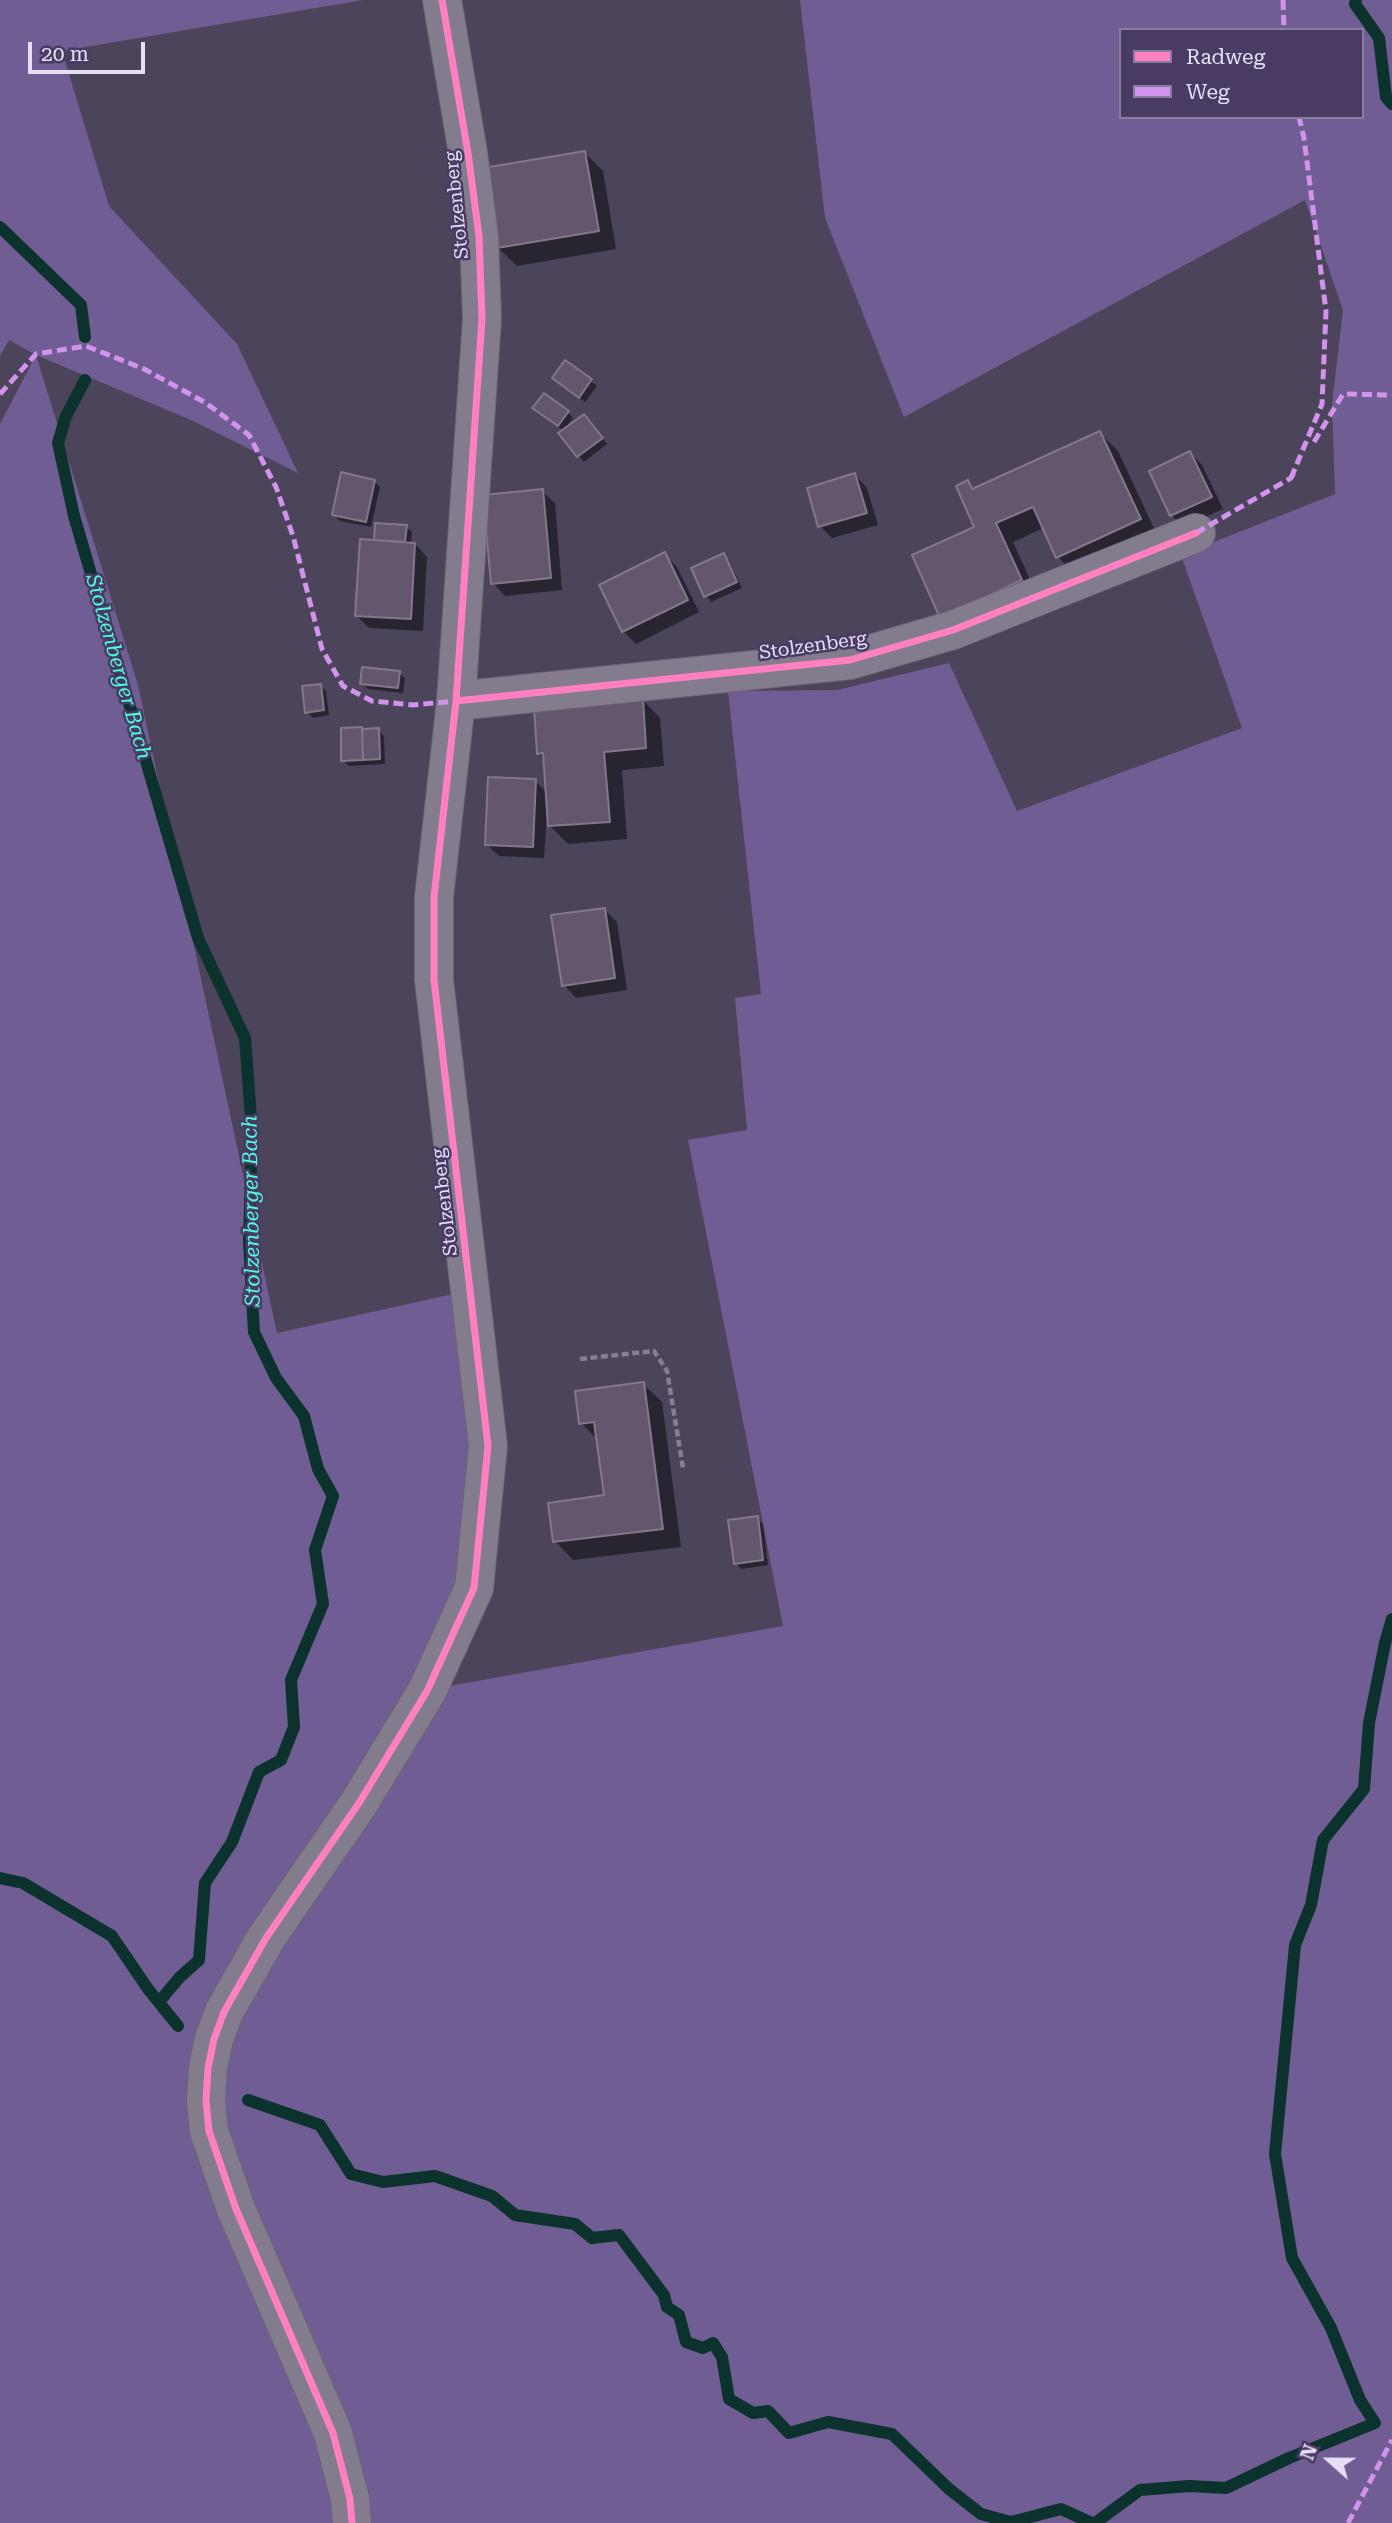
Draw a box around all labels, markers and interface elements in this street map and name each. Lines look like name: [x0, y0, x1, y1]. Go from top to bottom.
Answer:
scale bar: [32, 28, 149, 72]
legend: [1119, 28, 1364, 119]
text: 20 m: [41, 42, 89, 66]
text: Radweg: [1186, 45, 1265, 69]
text: Weg: [1186, 80, 1230, 104]
street label: Stolzenberg: [440, 150, 474, 260]
water label: Stolzenberger Bach: [79, 571, 157, 763]
street label: Stolzenberg: [758, 627, 868, 665]
water label: Stolzenberger Bach: [238, 1115, 266, 1307]
street label: Stolzenberg: [427, 1147, 463, 1257]
north arrow: [1294, 2425, 1364, 2495]
text: N: [1296, 2441, 1322, 2463]

